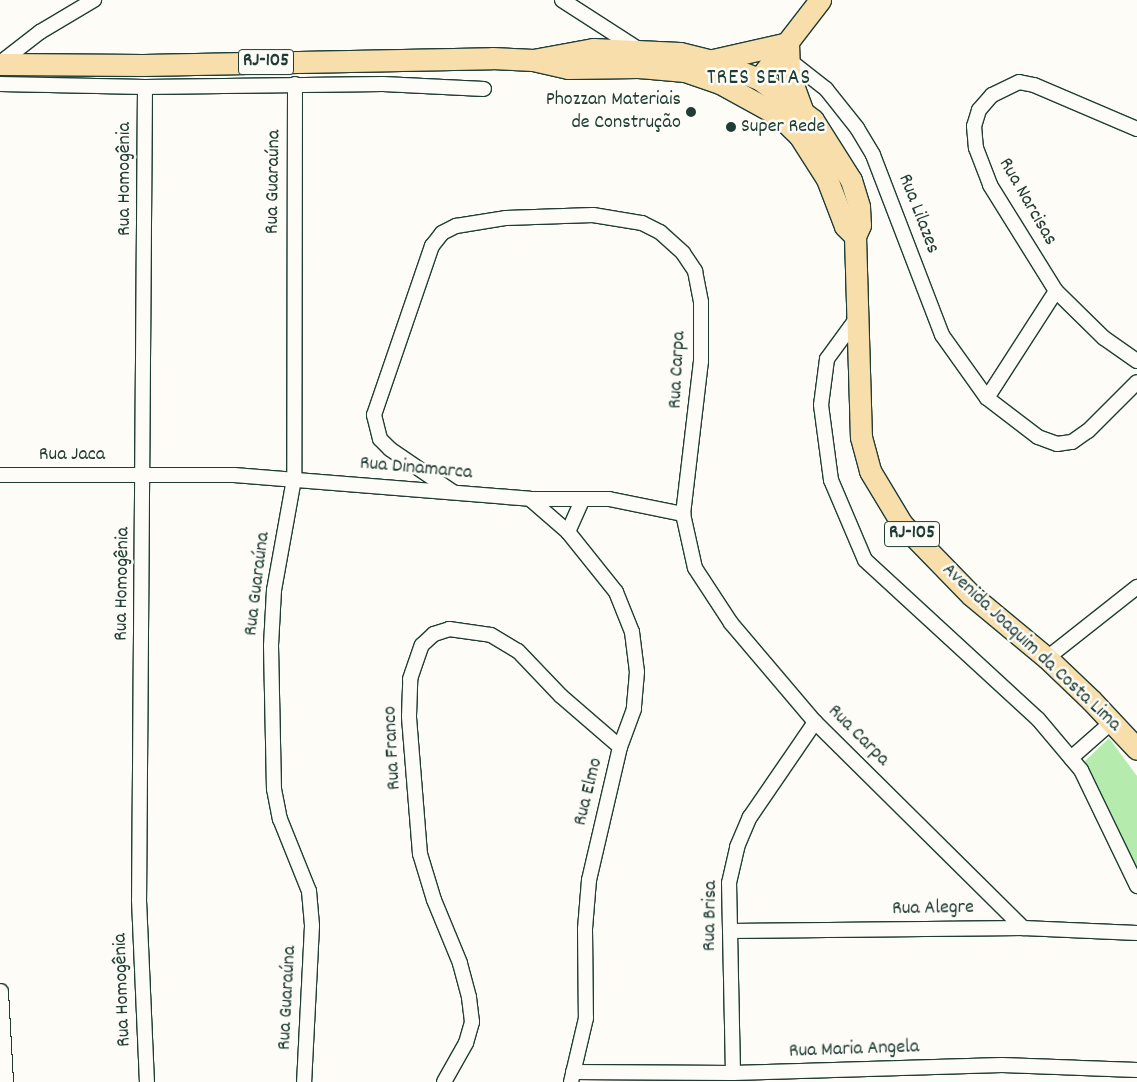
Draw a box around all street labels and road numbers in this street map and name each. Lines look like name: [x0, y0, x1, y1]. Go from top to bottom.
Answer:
road number: RJ-105: [237, 46, 295, 78]
street label: Rua Homogênia: [113, 122, 137, 236]
street label: Rua Guaraúna: [261, 130, 287, 234]
street label: Rua Narcisas: [992, 154, 1062, 250]
street label: Rua Lilazes: [892, 171, 944, 257]
street label: Rua Carpa: [664, 331, 692, 409]
street label: Rua Jaca: [39, 443, 105, 467]
street label: Rua Dinamarca: [359, 452, 473, 486]
road number: RJ-105: [883, 518, 941, 550]
street label: Rua Homogênia: [110, 527, 136, 641]
street label: Rua Guaraúna: [240, 531, 276, 637]
street label: Avenida Joaquim da Costa Lima: [936, 559, 1126, 737]
street label: Rua Carpa: [822, 700, 894, 772]
street label: Rua Franco: [379, 705, 407, 791]
street label: Rua Elmo: [569, 756, 609, 828]
street label: Rua Brisa: [698, 880, 724, 952]
street label: Rua Alegre: [892, 896, 974, 922]
street label: Rua Homogênia: [109, 933, 137, 1047]
street label: Rua Guaraúna: [273, 945, 303, 1051]
street label: Rua Maria Angela: [788, 1036, 920, 1064]

